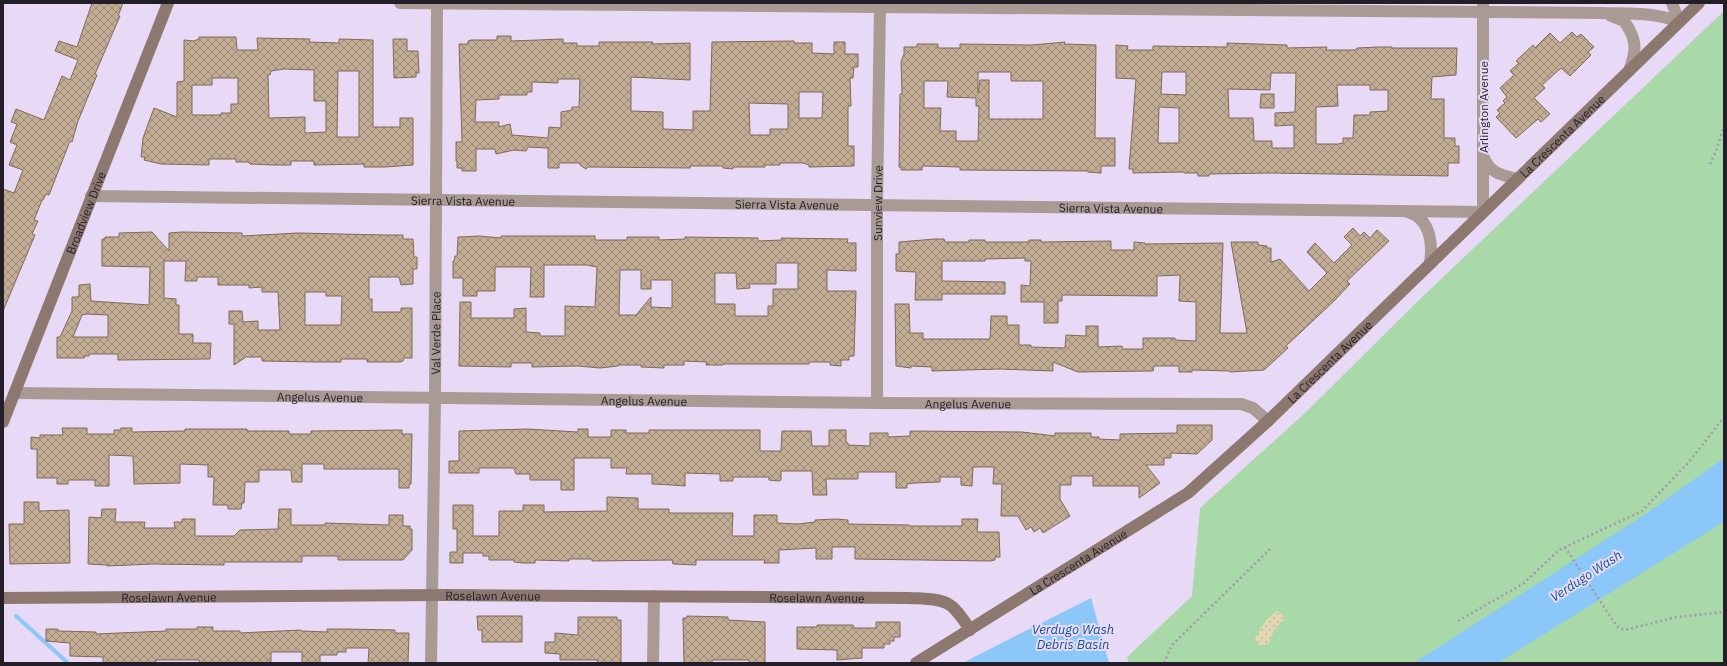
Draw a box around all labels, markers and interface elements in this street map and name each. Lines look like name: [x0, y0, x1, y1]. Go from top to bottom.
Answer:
street label: Arlington Avenue: [1476, 61, 1491, 153]
street label: La Crescenta Avenue: [1516, 91, 1608, 180]
street label: Sunview Drive: [869, 165, 885, 241]
street label: Broadview Drive: [62, 169, 109, 256]
street label: Sierra Vista Avenue: [411, 192, 516, 208]
street label: Sierra Vista Avenue: [735, 196, 840, 212]
street label: Sierra Vista Avenue: [1059, 200, 1164, 216]
street label: Val Verde Place: [428, 291, 443, 375]
street label: La Crescenta Avenue: [1284, 317, 1375, 406]
street label: Angelus Avenue: [277, 389, 364, 405]
street label: Angelus Avenue: [601, 392, 688, 408]
street label: Angelus Avenue: [925, 396, 1012, 411]
street label: La Crescenta Avenue: [1026, 525, 1130, 598]
water label: Verdugo Wash: [1547, 546, 1625, 606]
street label: Roselawn Avenue: [445, 588, 541, 603]
street label: Roselawn Avenue: [121, 589, 217, 605]
street label: Roselawn Avenue: [769, 590, 865, 605]
water label: Verdugo Wash Debris Basin: [1032, 621, 1114, 653]

